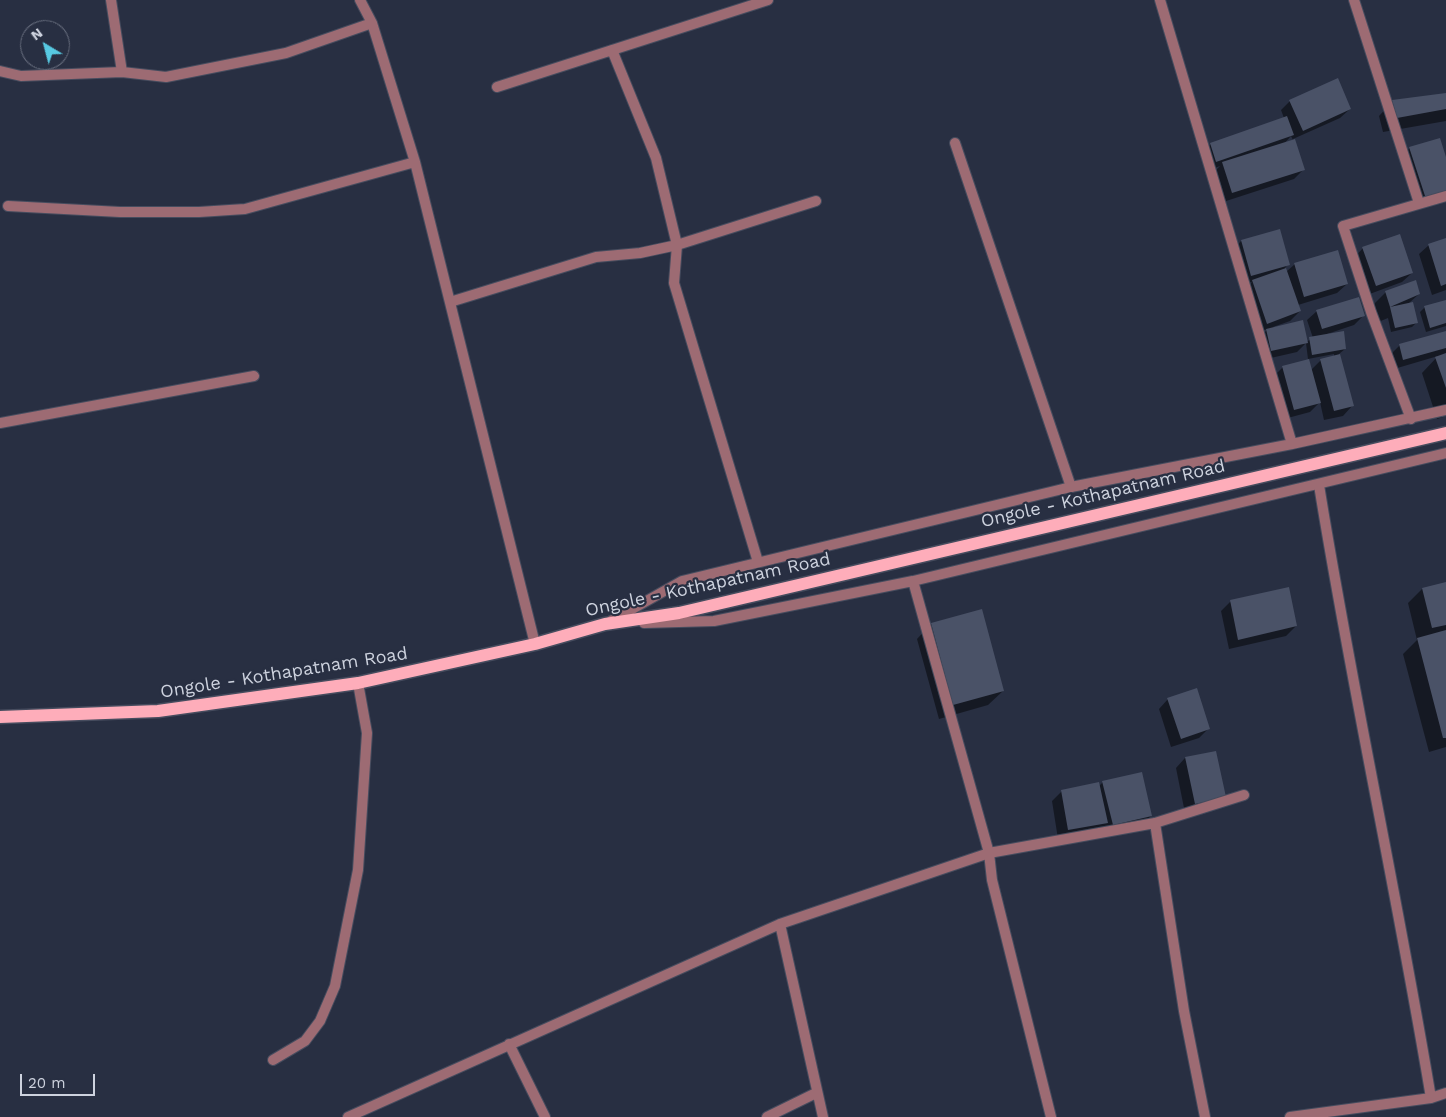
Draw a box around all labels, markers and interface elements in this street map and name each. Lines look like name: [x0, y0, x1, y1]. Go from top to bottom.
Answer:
north arrow: [20, 20, 70, 70]
text: N: [28, 24, 46, 43]
street label: Ongole - Kothapatnam Road: [979, 455, 1227, 533]
street label: Ongole - Kothapatnam Road: [583, 548, 833, 622]
street label: Ongole - Kothapatnam Road: [159, 643, 409, 703]
scale bar: [22, 1064, 98, 1096]
text: 20 m: [28, 1074, 66, 1092]

